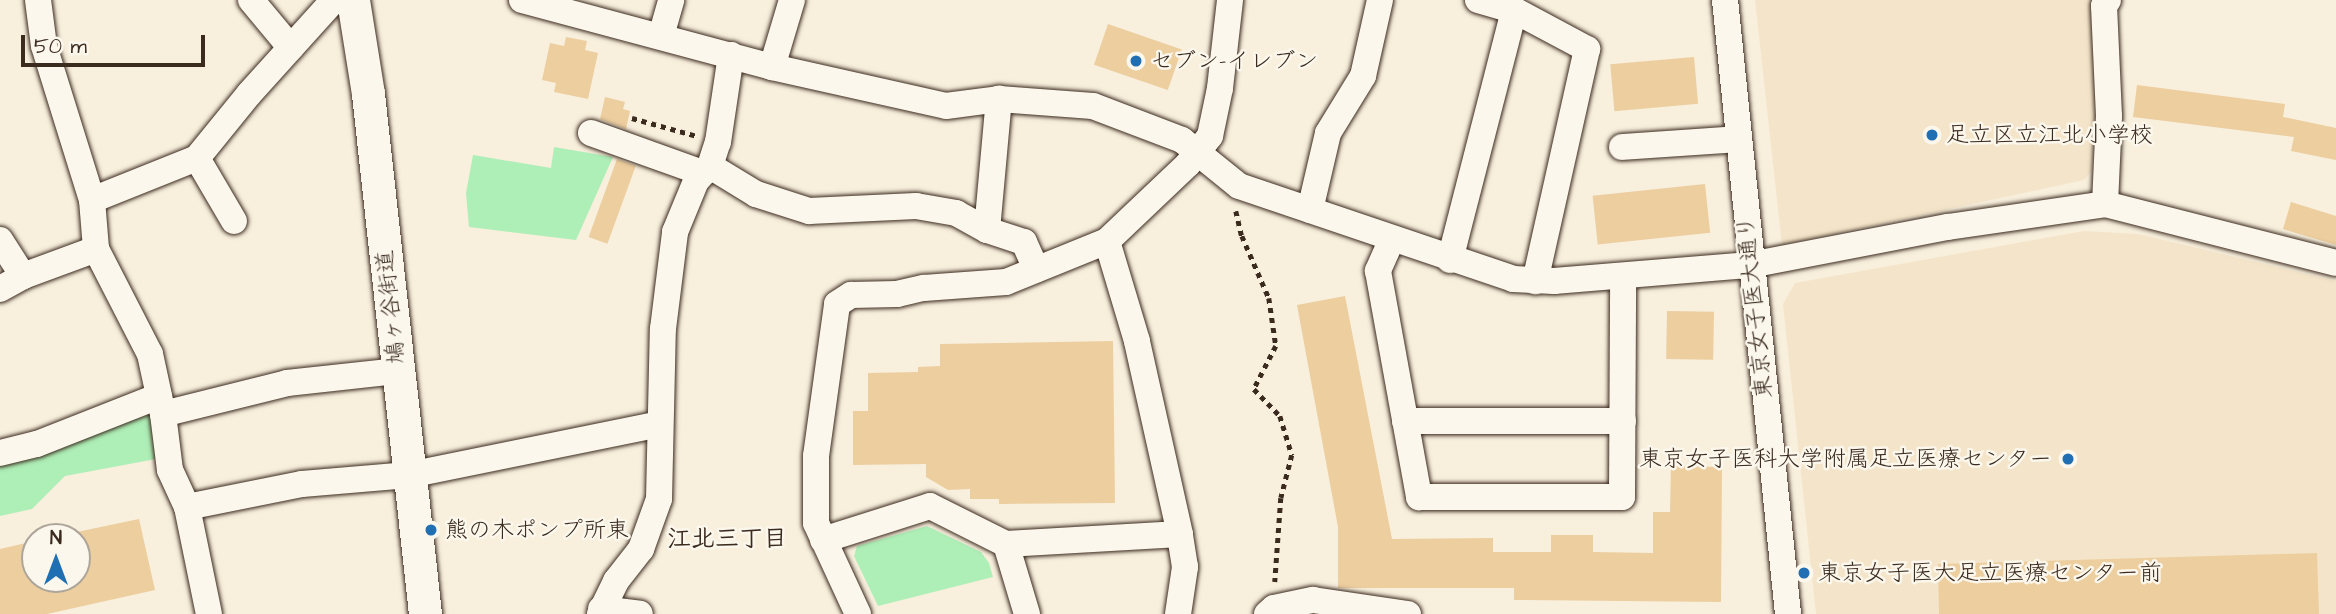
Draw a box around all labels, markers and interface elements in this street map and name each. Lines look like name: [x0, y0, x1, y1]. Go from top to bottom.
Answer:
scale bar: [24, 21, 208, 65]
text: 50 m: [34, 32, 87, 61]
place label: セブン-イレブン: [1150, 47, 1318, 75]
marker: セブン-イレブン: [1128, 53, 1144, 69]
place label: 足立区立江北小学校: [1946, 121, 2153, 149]
marker: 足立区立江北小学校: [1924, 127, 1940, 143]
street label: 東京女子医大通り: [1732, 214, 1778, 400]
street label: 鳩ヶ谷街道: [371, 248, 411, 366]
place label: 東京女子医科大学附属足立医療センター: [1638, 445, 2052, 473]
marker: 東京女子医科大学附属足立医療センター: [2058, 449, 2078, 469]
place label: 熊の木ポンプ所東: [445, 516, 629, 544]
marker: 熊の木ポンプ所東: [423, 522, 439, 538]
north arrow: [21, 523, 91, 593]
text: N: [50, 525, 62, 552]
district label: 江北三丁目: [667, 526, 787, 554]
place label: 東京女子医大足立医療センター前: [1818, 559, 2163, 587]
marker: 東京女子医大足立医療センター前: [1796, 565, 1812, 581]

